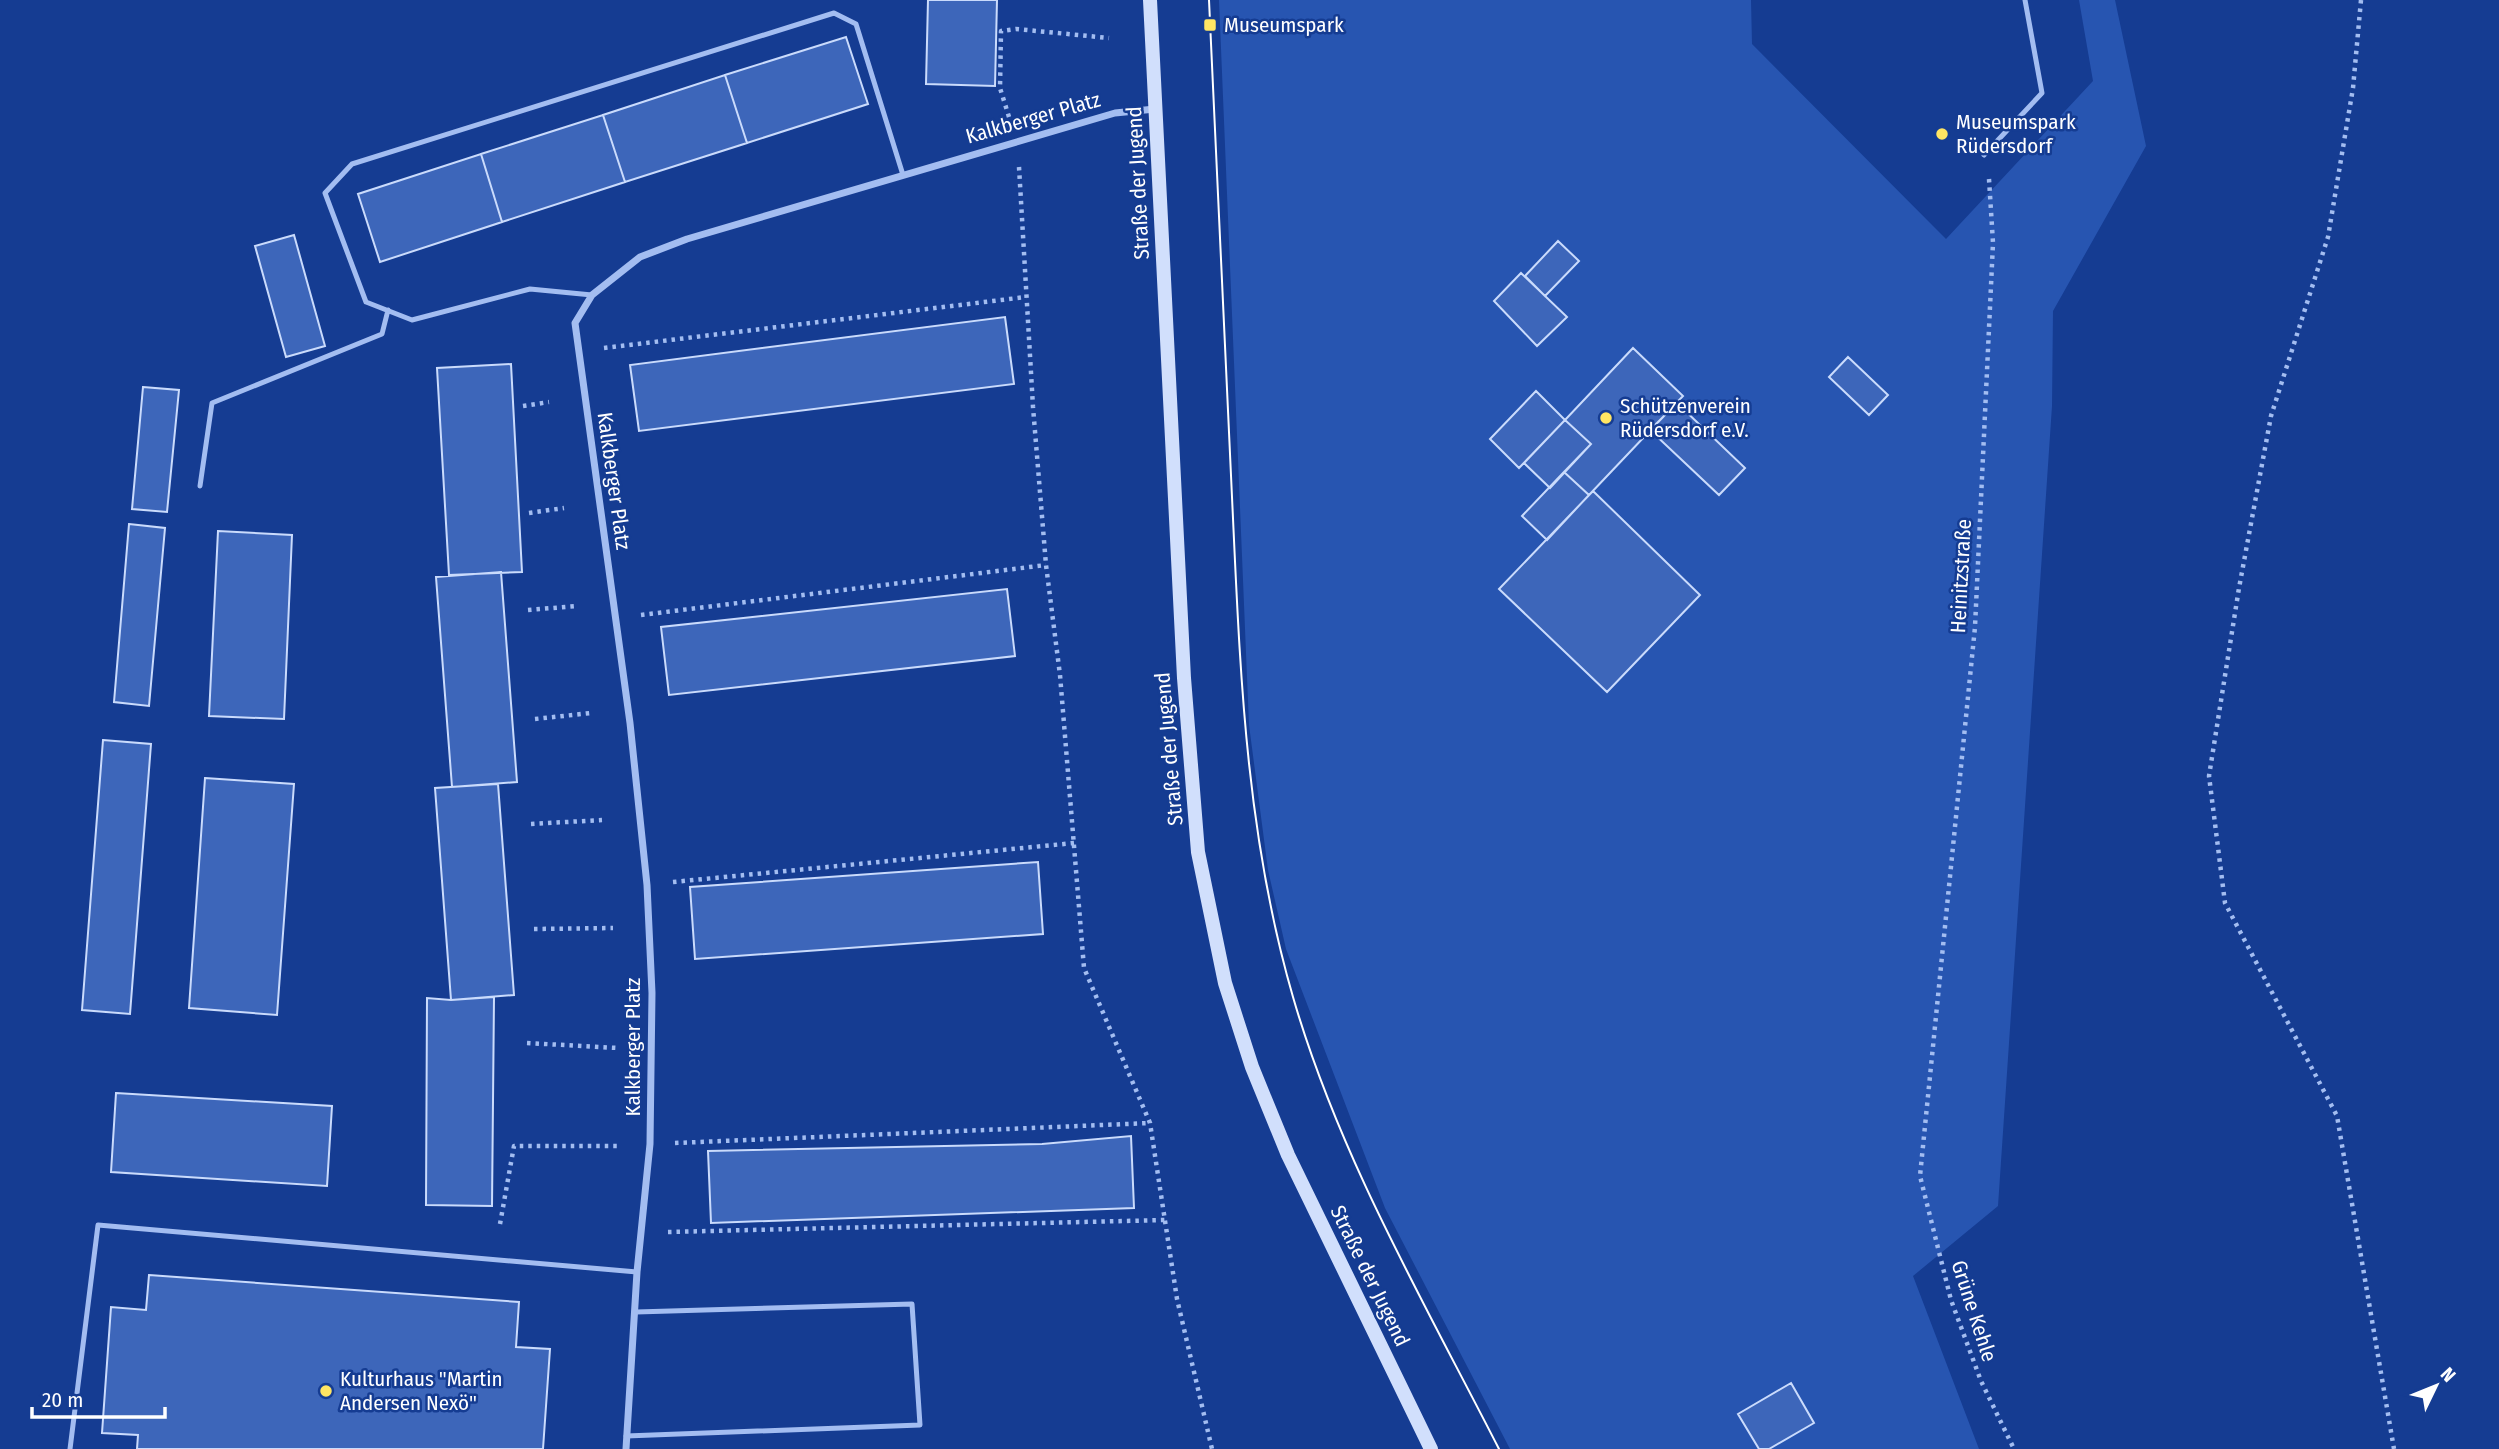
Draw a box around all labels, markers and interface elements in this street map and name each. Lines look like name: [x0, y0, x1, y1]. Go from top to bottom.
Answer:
place label: Museumspark: [1224, 12, 1344, 38]
marker: Museumspark: [1202, 17, 1218, 33]
street label: Kalkberger Platz: [963, 86, 1103, 150]
street label: Straße der Jugend: [1121, 106, 1155, 260]
place label: Museumspark Rüdersdorf: [1956, 109, 2076, 159]
marker: Museumspark Rüdersdorf: [1934, 126, 1950, 142]
place label: Schützenverein Rüdersdorf e.V.: [1620, 393, 1751, 443]
street label: Kalkberger Platz: [591, 410, 637, 552]
marker: Schützenverein Rüdersdorf e.V.: [1598, 410, 1614, 426]
street label: Heinitzstraße: [1945, 518, 1977, 634]
street label: Straße der Jugend: [1149, 671, 1189, 827]
street label: Kalkberger Platz: [620, 978, 646, 1116]
street label: Straße der Jugend: [1325, 1201, 1415, 1351]
street label: Grüne Kehle: [1945, 1257, 2003, 1365]
north arrow: [2401, 1351, 2471, 1421]
text: N: [2436, 1363, 2460, 1387]
place label: Kulturhaus "Martin Andersen Nexö": [340, 1366, 503, 1416]
scale bar: [32, 1376, 164, 1420]
marker: Kulturhaus "Martin Andersen Nexö": [318, 1383, 334, 1399]
text: 20 m: [42, 1387, 83, 1413]

